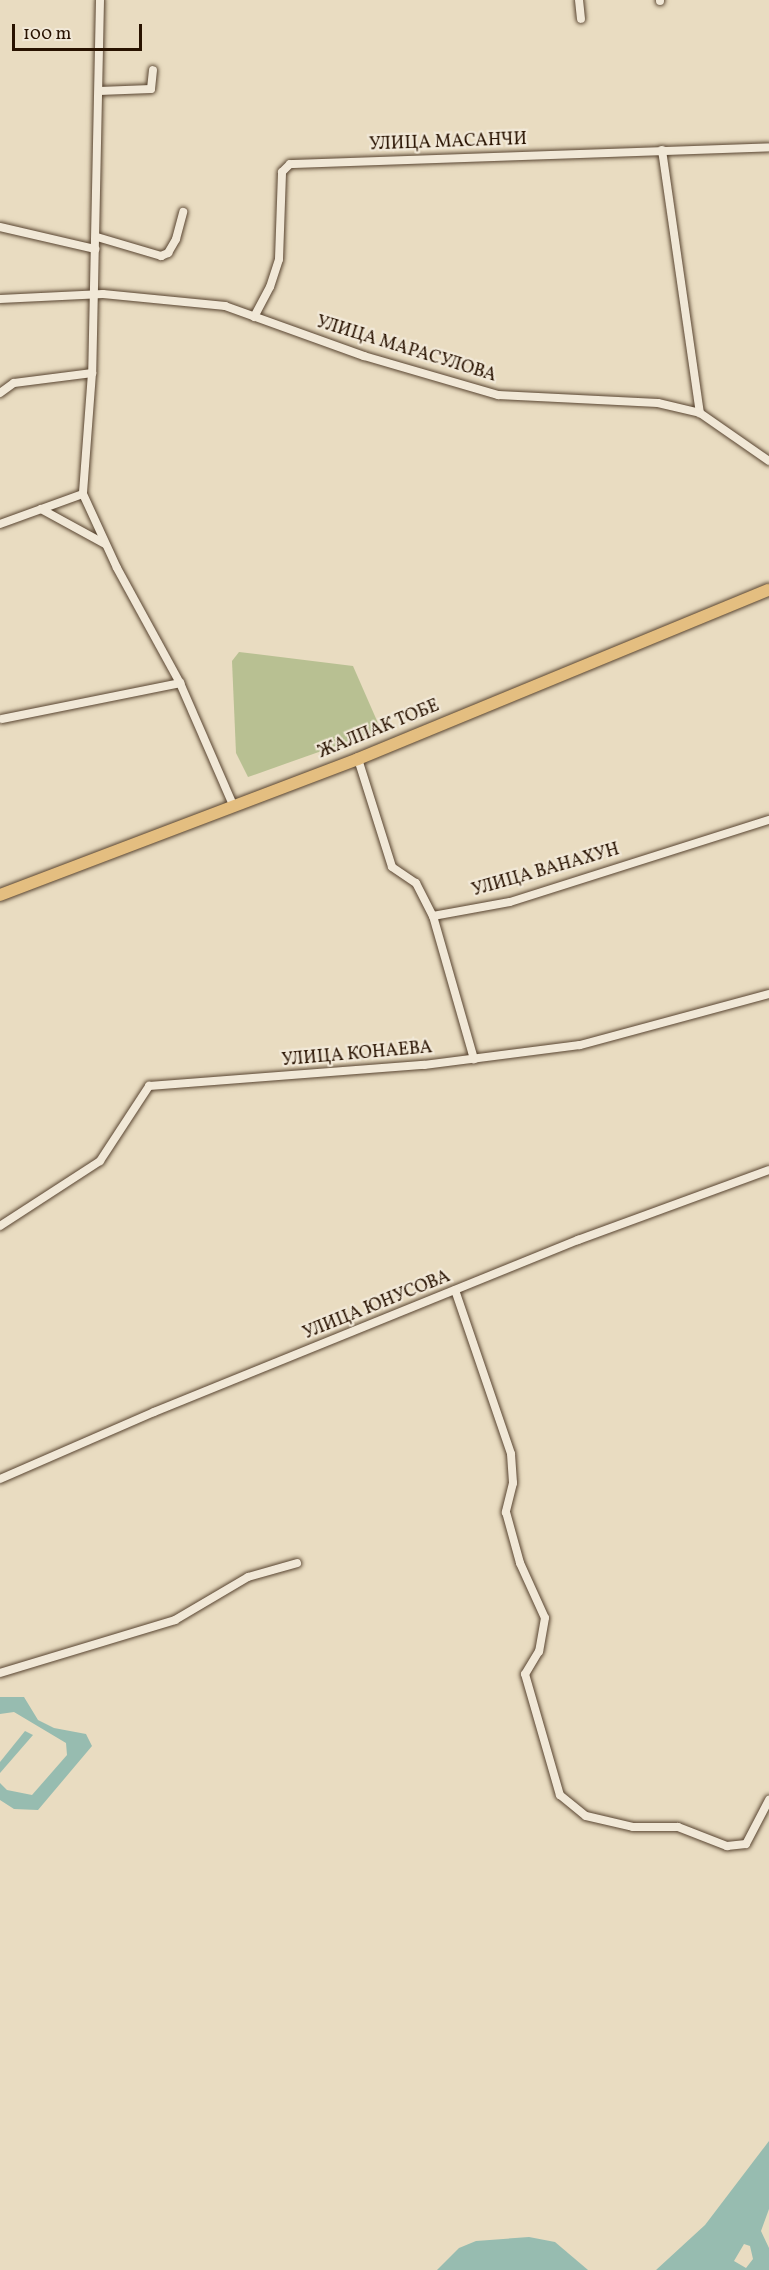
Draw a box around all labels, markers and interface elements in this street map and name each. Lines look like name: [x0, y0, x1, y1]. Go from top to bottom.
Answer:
scale bar: [15, 12, 146, 50]
text: 100 m: [23, 22, 72, 47]
street label: УЛИЦА МАСАНЧИ: [369, 129, 527, 157]
street label: УЛИЦА МАРАСУЛОВА: [313, 312, 499, 388]
street label: ЖАЛПАК ТОБЕ: [315, 696, 443, 764]
street label: УЛИЦА ВАНАХУН: [470, 840, 622, 902]
street label: УЛИЦА КОНАЕВА: [281, 1038, 433, 1072]
street label: УЛИЦА ЮНУСОВА: [300, 1267, 454, 1345]

